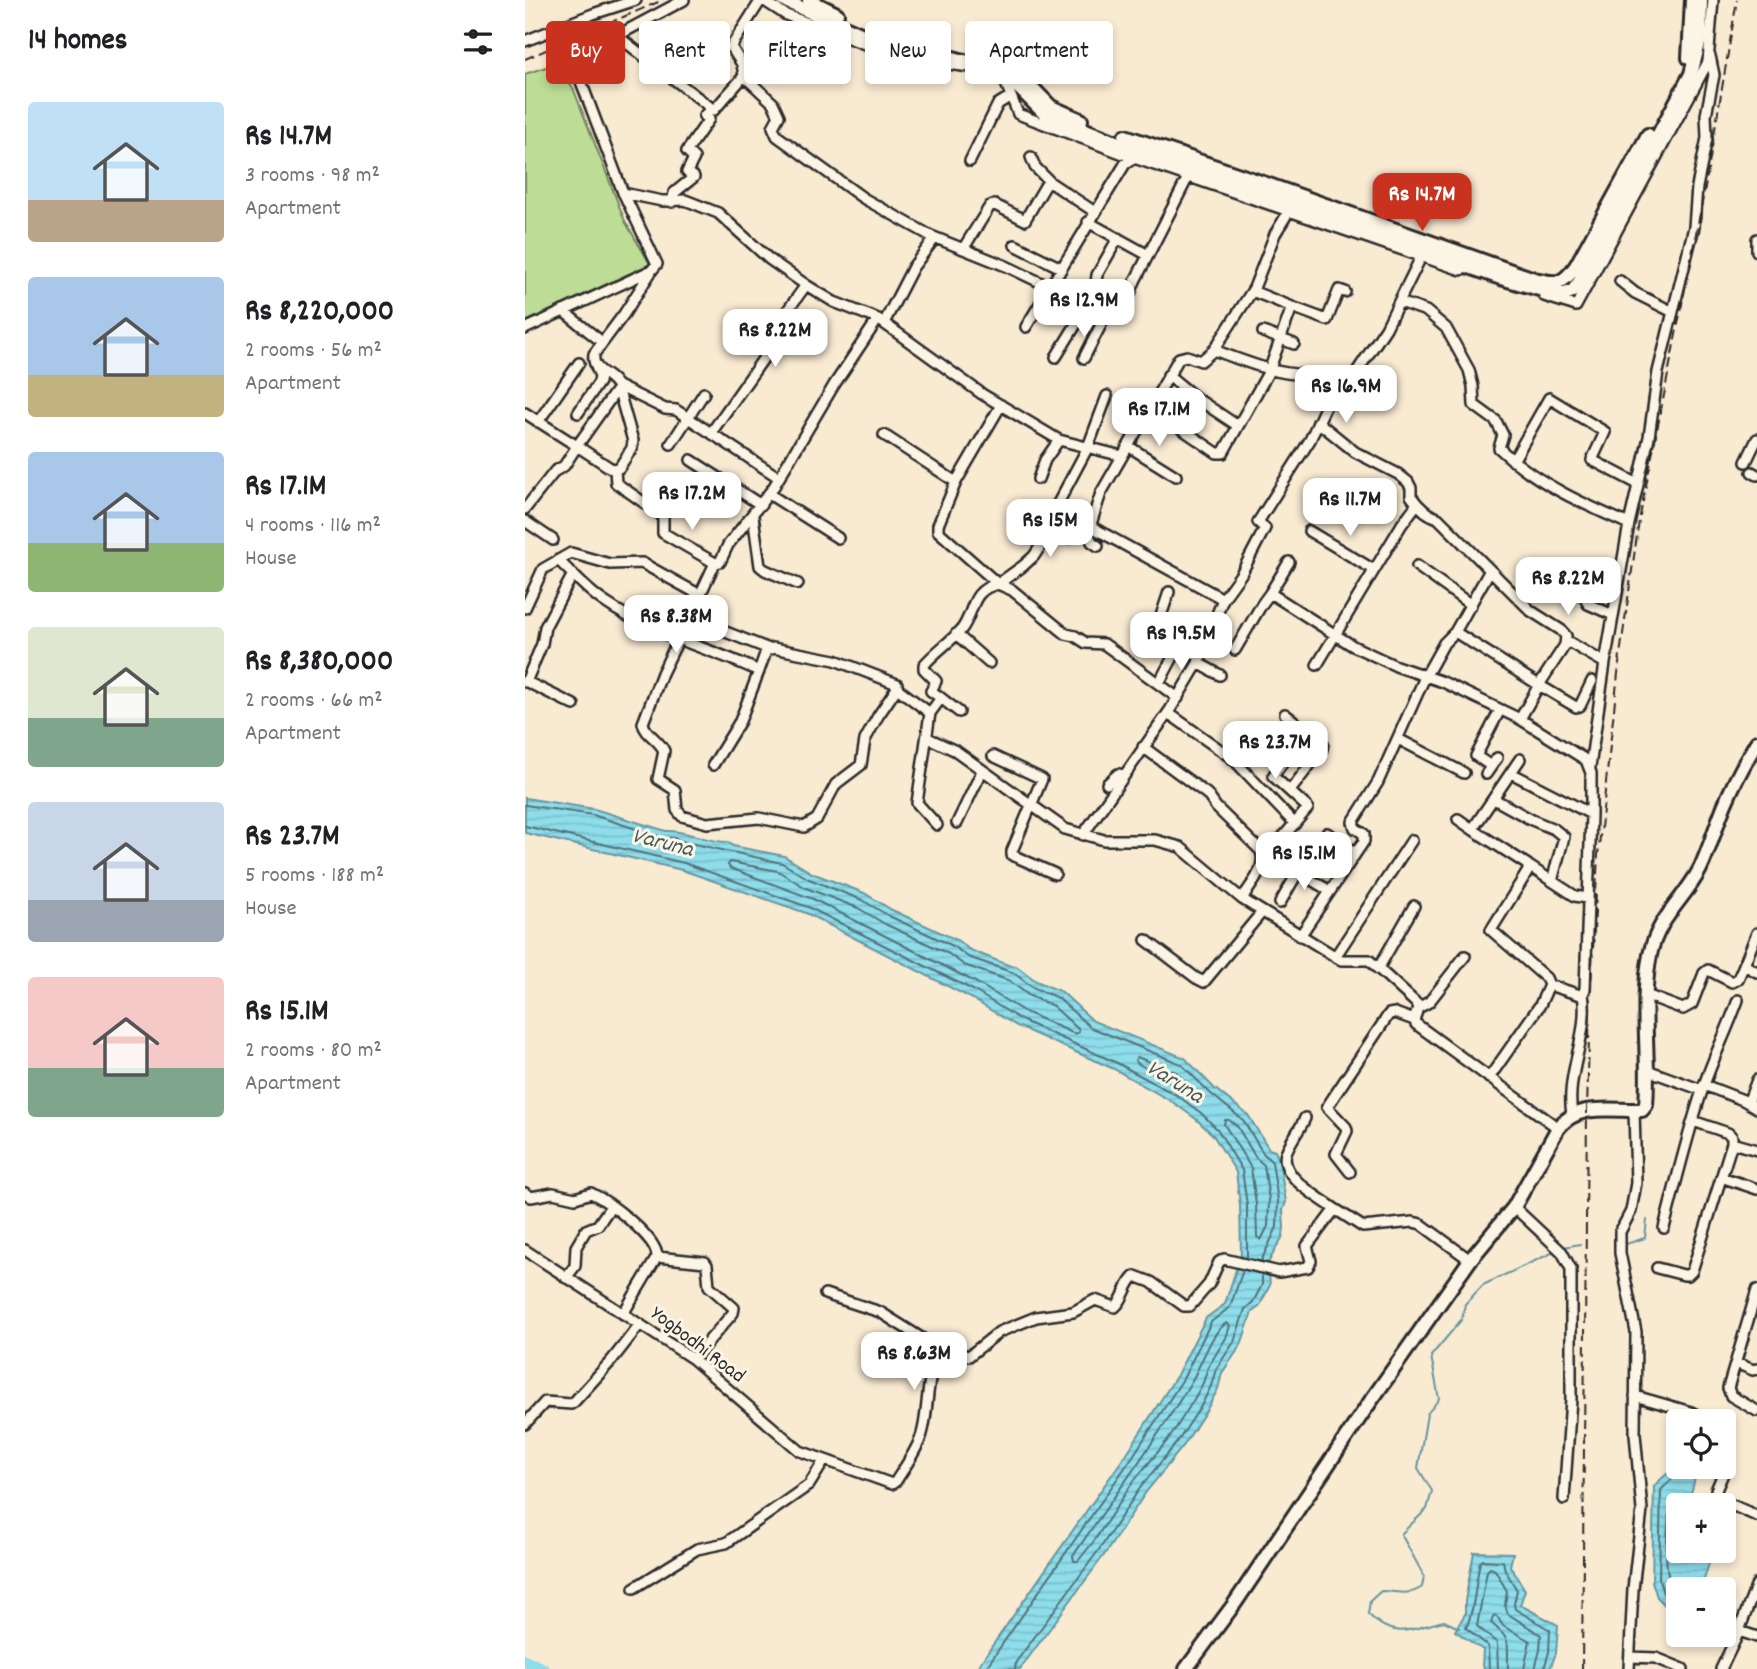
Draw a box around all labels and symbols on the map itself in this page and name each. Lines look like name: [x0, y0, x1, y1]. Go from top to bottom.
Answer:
pin: Rs 14.7M: [1350, 174, 1494, 233]
pin: Rs 12.9M: [1012, 280, 1156, 339]
pin: Rs 8.22M: [703, 310, 847, 369]
pin: Rs 16.9M: [1274, 366, 1418, 425]
pin: Rs 17.1M: [1087, 388, 1231, 448]
pin: Rs 17.2M: [620, 472, 764, 532]
pin: Rs 11.7M: [1278, 478, 1422, 538]
pin: Rs 15M: [993, 500, 1107, 559]
pin: Rs 8.22M: [1496, 558, 1640, 617]
pin: Rs 8.38M: [604, 596, 748, 655]
pin: Rs 19.5M: [1109, 612, 1253, 672]
pin: Rs 23.7M: [1203, 722, 1347, 781]
water label: Varuna: [628, 821, 697, 868]
pin: Rs 15.1M: [1232, 832, 1376, 892]
water label: Varuna: [1139, 1053, 1210, 1114]
street label: Yogbodhi Road: [643, 1300, 751, 1392]
pin: Rs 8.63M: [842, 1332, 986, 1392]

